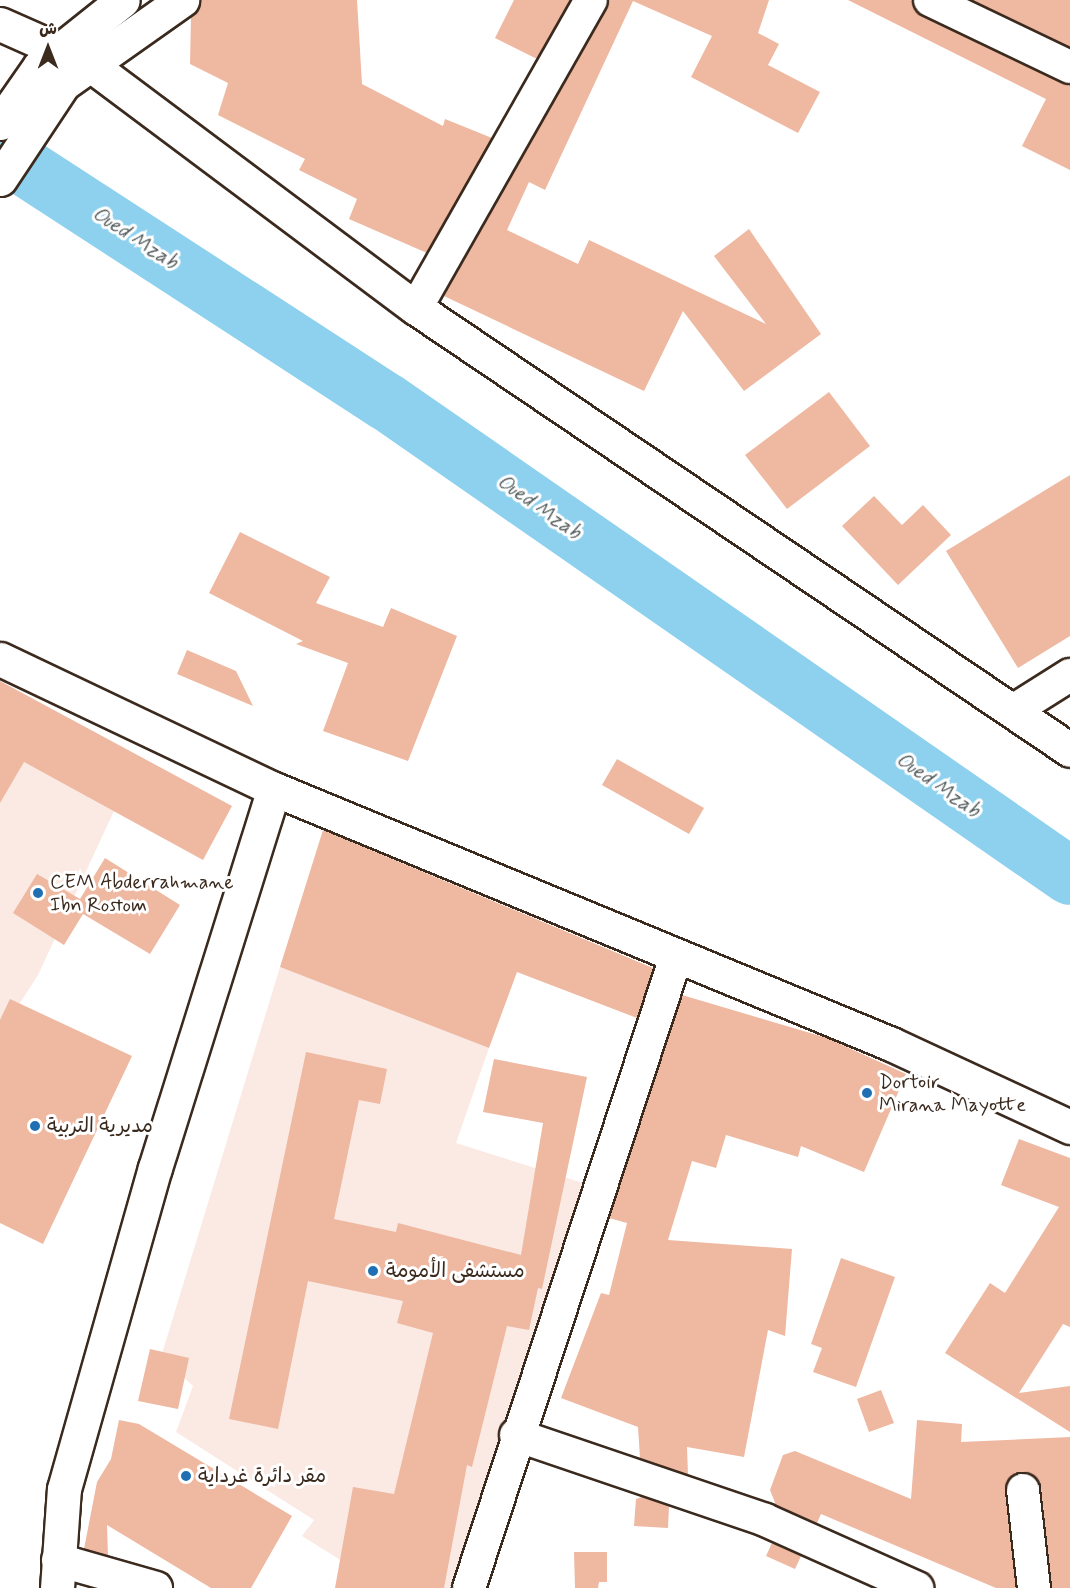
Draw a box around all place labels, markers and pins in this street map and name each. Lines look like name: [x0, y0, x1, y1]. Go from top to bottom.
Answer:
place label: CEM Abderrahmane Ibn Rostom: [50, 870, 233, 917]
marker: CEM Abderrahmane Ibn Rostom: [31, 886, 45, 900]
place label: Dortoir Mirana Mayotte: [879, 1070, 1026, 1117]
marker: Dortoir Mirana Mayotte: [860, 1086, 874, 1100]
place label: مديرية التربية: [47, 1114, 153, 1138]
marker: مديرية التربية: [28, 1119, 42, 1133]
place label: مستشفى الأمومة: [386, 1259, 525, 1283]
marker: مستشفى الأمومة: [364, 1262, 382, 1280]
place label: مقر دائرة غرداية: [198, 1464, 326, 1488]
marker: مقر دائرة غرداية: [179, 1469, 193, 1483]

